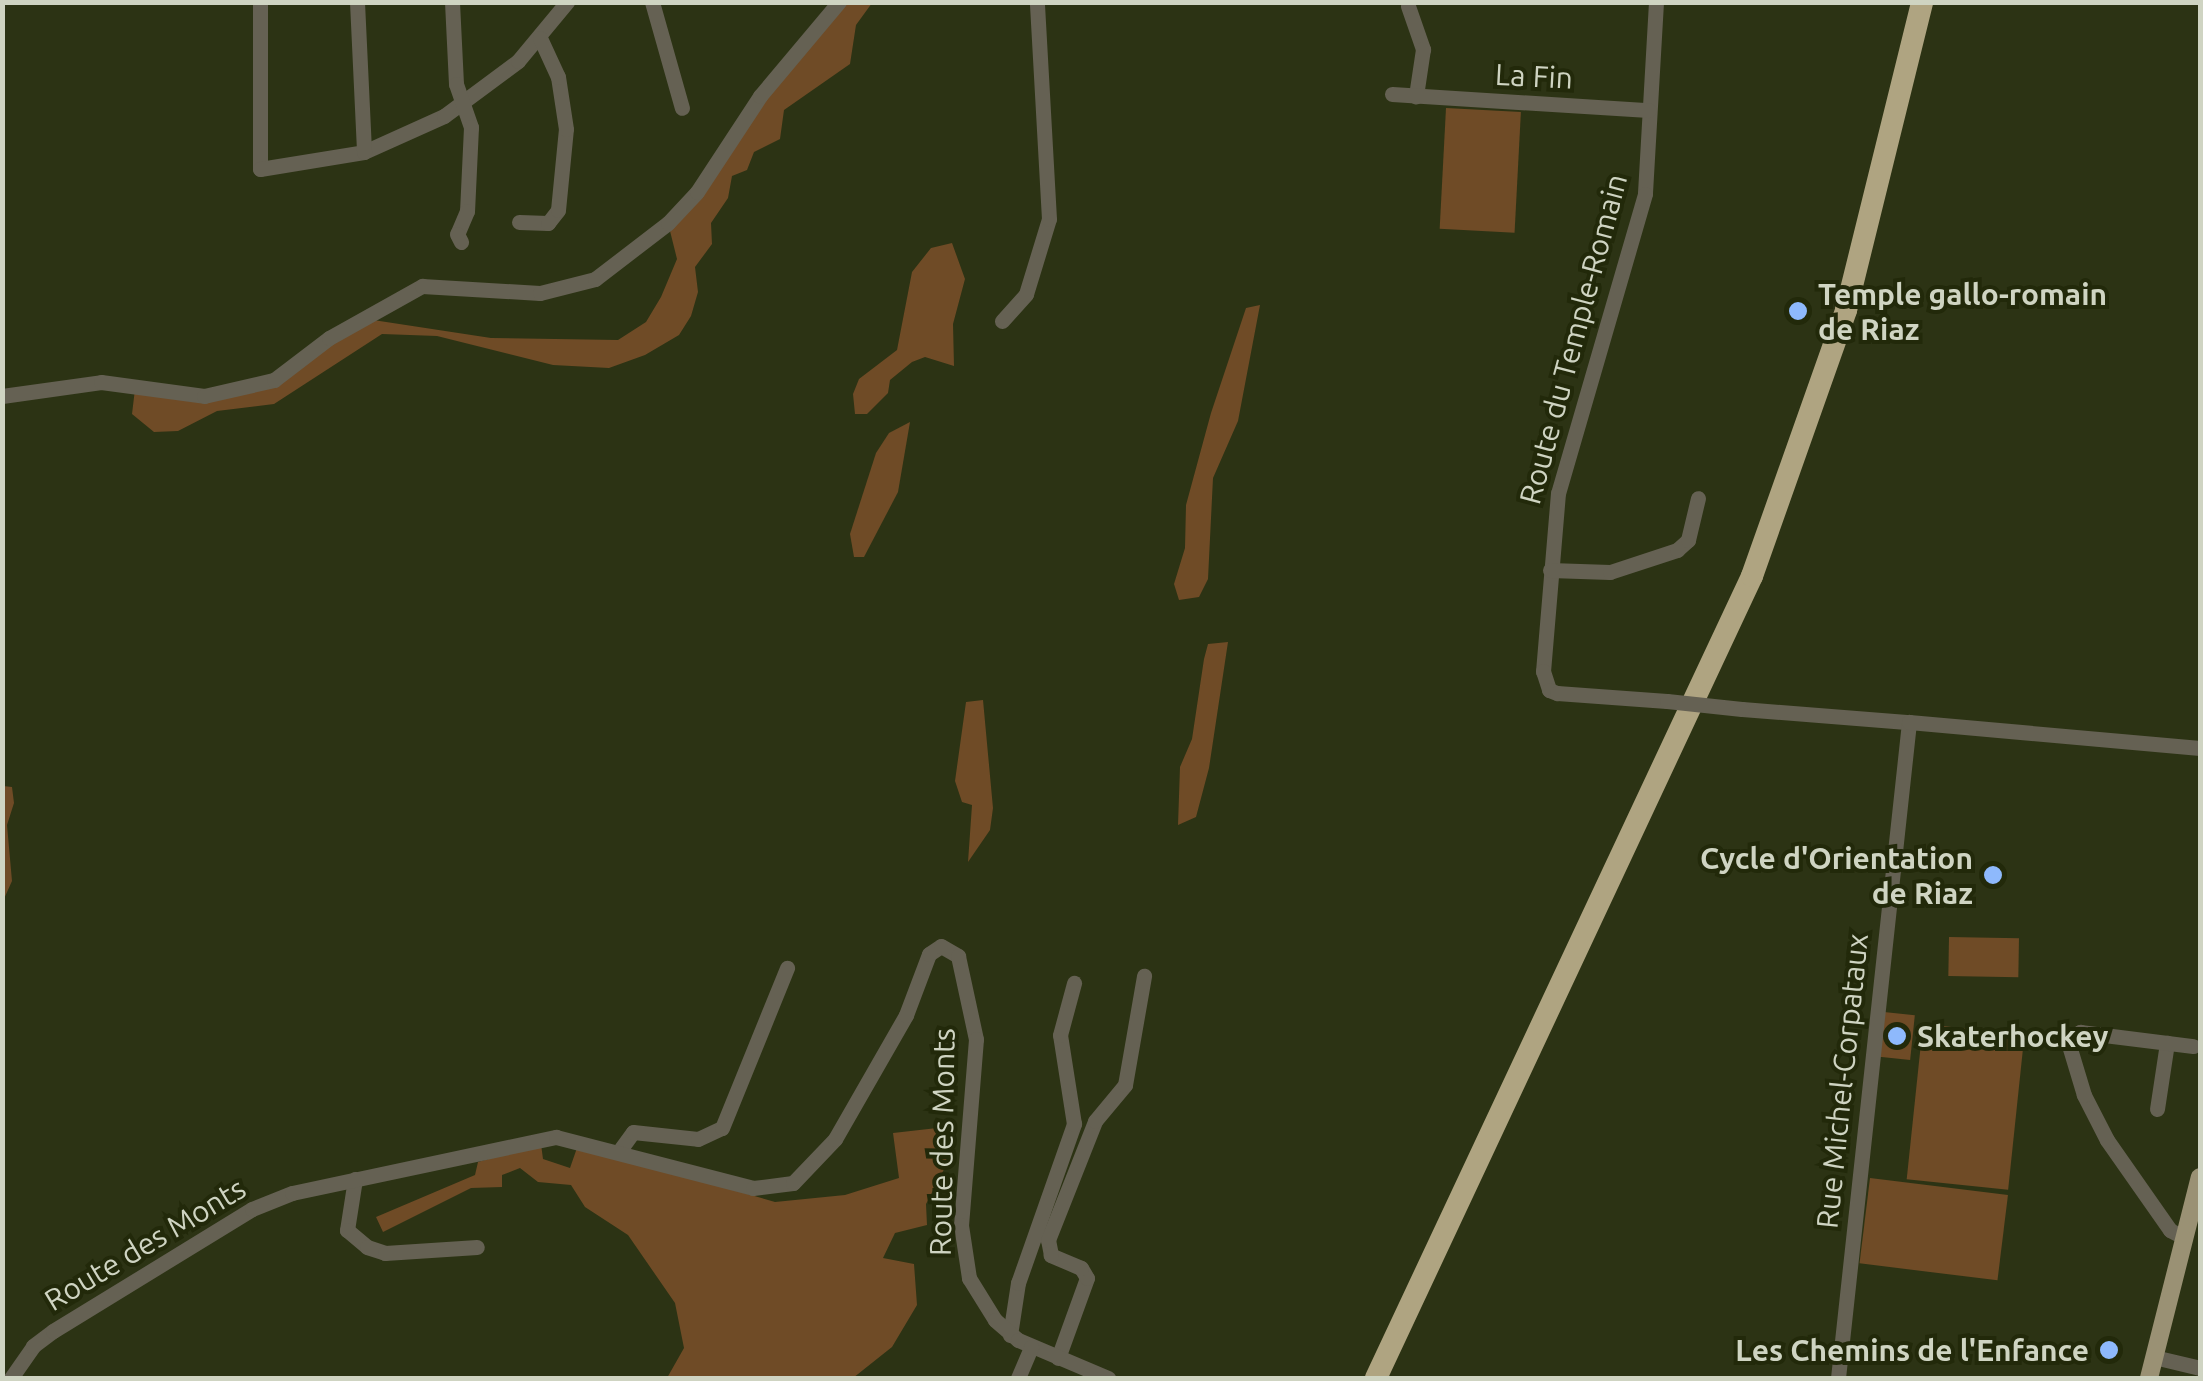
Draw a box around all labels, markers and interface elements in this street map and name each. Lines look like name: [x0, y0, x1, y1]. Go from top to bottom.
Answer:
street label: La Fin: [1494, 56, 1574, 96]
street label: Route du Temple-Romain: [1512, 170, 1634, 508]
place label: Temple gallo-romain de Riaz: [1818, 276, 2107, 346]
marker: Temple gallo-romain de Riaz: [1787, 300, 1809, 322]
place label: Cycle d'Orientation de Riaz: [1700, 840, 1973, 910]
marker: Cycle d'Orientation de Riaz: [1982, 864, 2004, 886]
street label: Rue Michel-Corpataux: [1809, 932, 1875, 1230]
place label: Skaterhockey: [1917, 1018, 2108, 1054]
marker: Skaterhockey: [1886, 1025, 1908, 1047]
street label: Route des Monts: [922, 1028, 962, 1256]
street label: Route des Monts: [38, 1170, 252, 1318]
place label: Les Chemins de l'Enfance: [1735, 1332, 2089, 1368]
marker: Les Chemins de l'Enfance: [2098, 1339, 2120, 1361]

